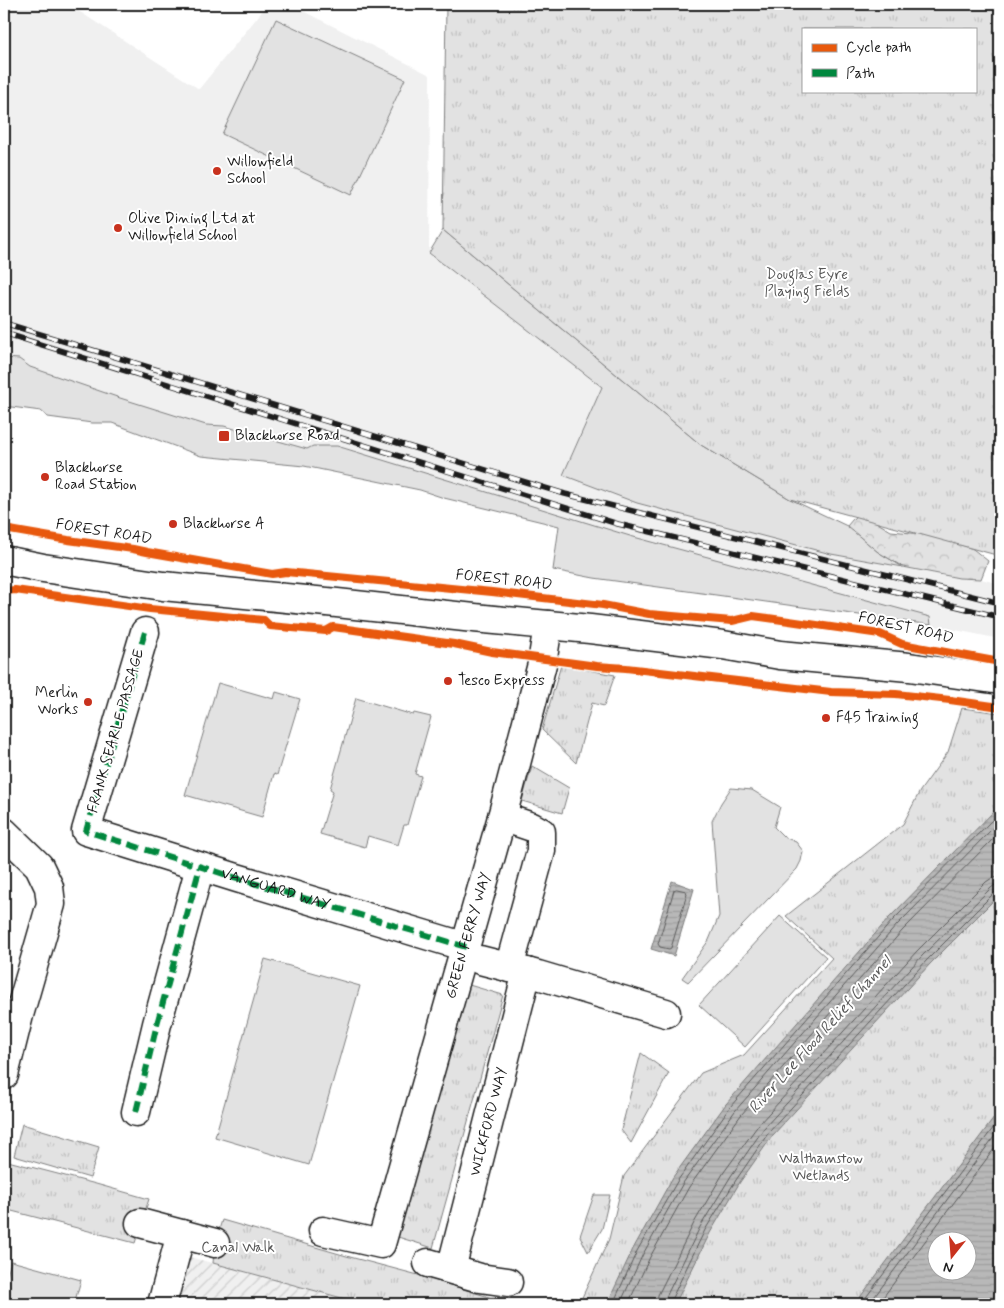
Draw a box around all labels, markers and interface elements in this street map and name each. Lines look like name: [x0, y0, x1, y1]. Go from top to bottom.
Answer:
legend: [802, 28, 976, 92]
text: Cycle path: [846, 38, 911, 58]
text: Path: [846, 64, 875, 84]
place label: Willowfield School: [227, 152, 293, 189]
marker: Willowfield School: [211, 165, 223, 177]
place label: Olive Dining Ltd at Willowfield School: [128, 209, 256, 246]
marker: Olive Dining Ltd at Willowfield School: [112, 222, 124, 234]
park label: Douglas Eyre Playing Fields: [765, 265, 850, 303]
place label: Blackhorse Road: [235, 426, 339, 446]
marker: Blackhorse Road: [217, 429, 231, 443]
place label: Blackhorse Road Station: [55, 458, 137, 495]
marker: Blackhorse Road Station: [39, 471, 51, 483]
place label: Blackhorse A: [183, 514, 264, 534]
street label: FOREST ROAD: [54, 515, 154, 549]
marker: Blackhorse A: [167, 518, 179, 530]
street label: FOREST ROAD: [455, 565, 553, 595]
street label: FOREST ROAD: [856, 607, 956, 649]
street label: FRANK SEARLE PASSAGE: [83, 646, 149, 815]
place label: Tesco Express: [458, 671, 545, 691]
marker: Tesco Express: [442, 675, 454, 687]
place label: Merlin Works: [35, 683, 78, 720]
marker: Merlin Works: [82, 696, 94, 708]
place label: F45 Training: [836, 708, 919, 729]
marker: F45 Training: [820, 712, 832, 724]
street label: VANGUARD WAY: [219, 864, 333, 916]
street label: GREEN FERRY WAY: [441, 870, 496, 1001]
water label: River Lee Flood Relief Channel: [744, 950, 898, 1118]
street label: WICKFORD WAY: [465, 1065, 512, 1178]
park label: Walthamstow Wetlands: [779, 1149, 863, 1186]
north arrow: [926, 1230, 976, 1280]
park label: Canal Walk: [201, 1238, 275, 1258]
text: N: [941, 1258, 956, 1277]

